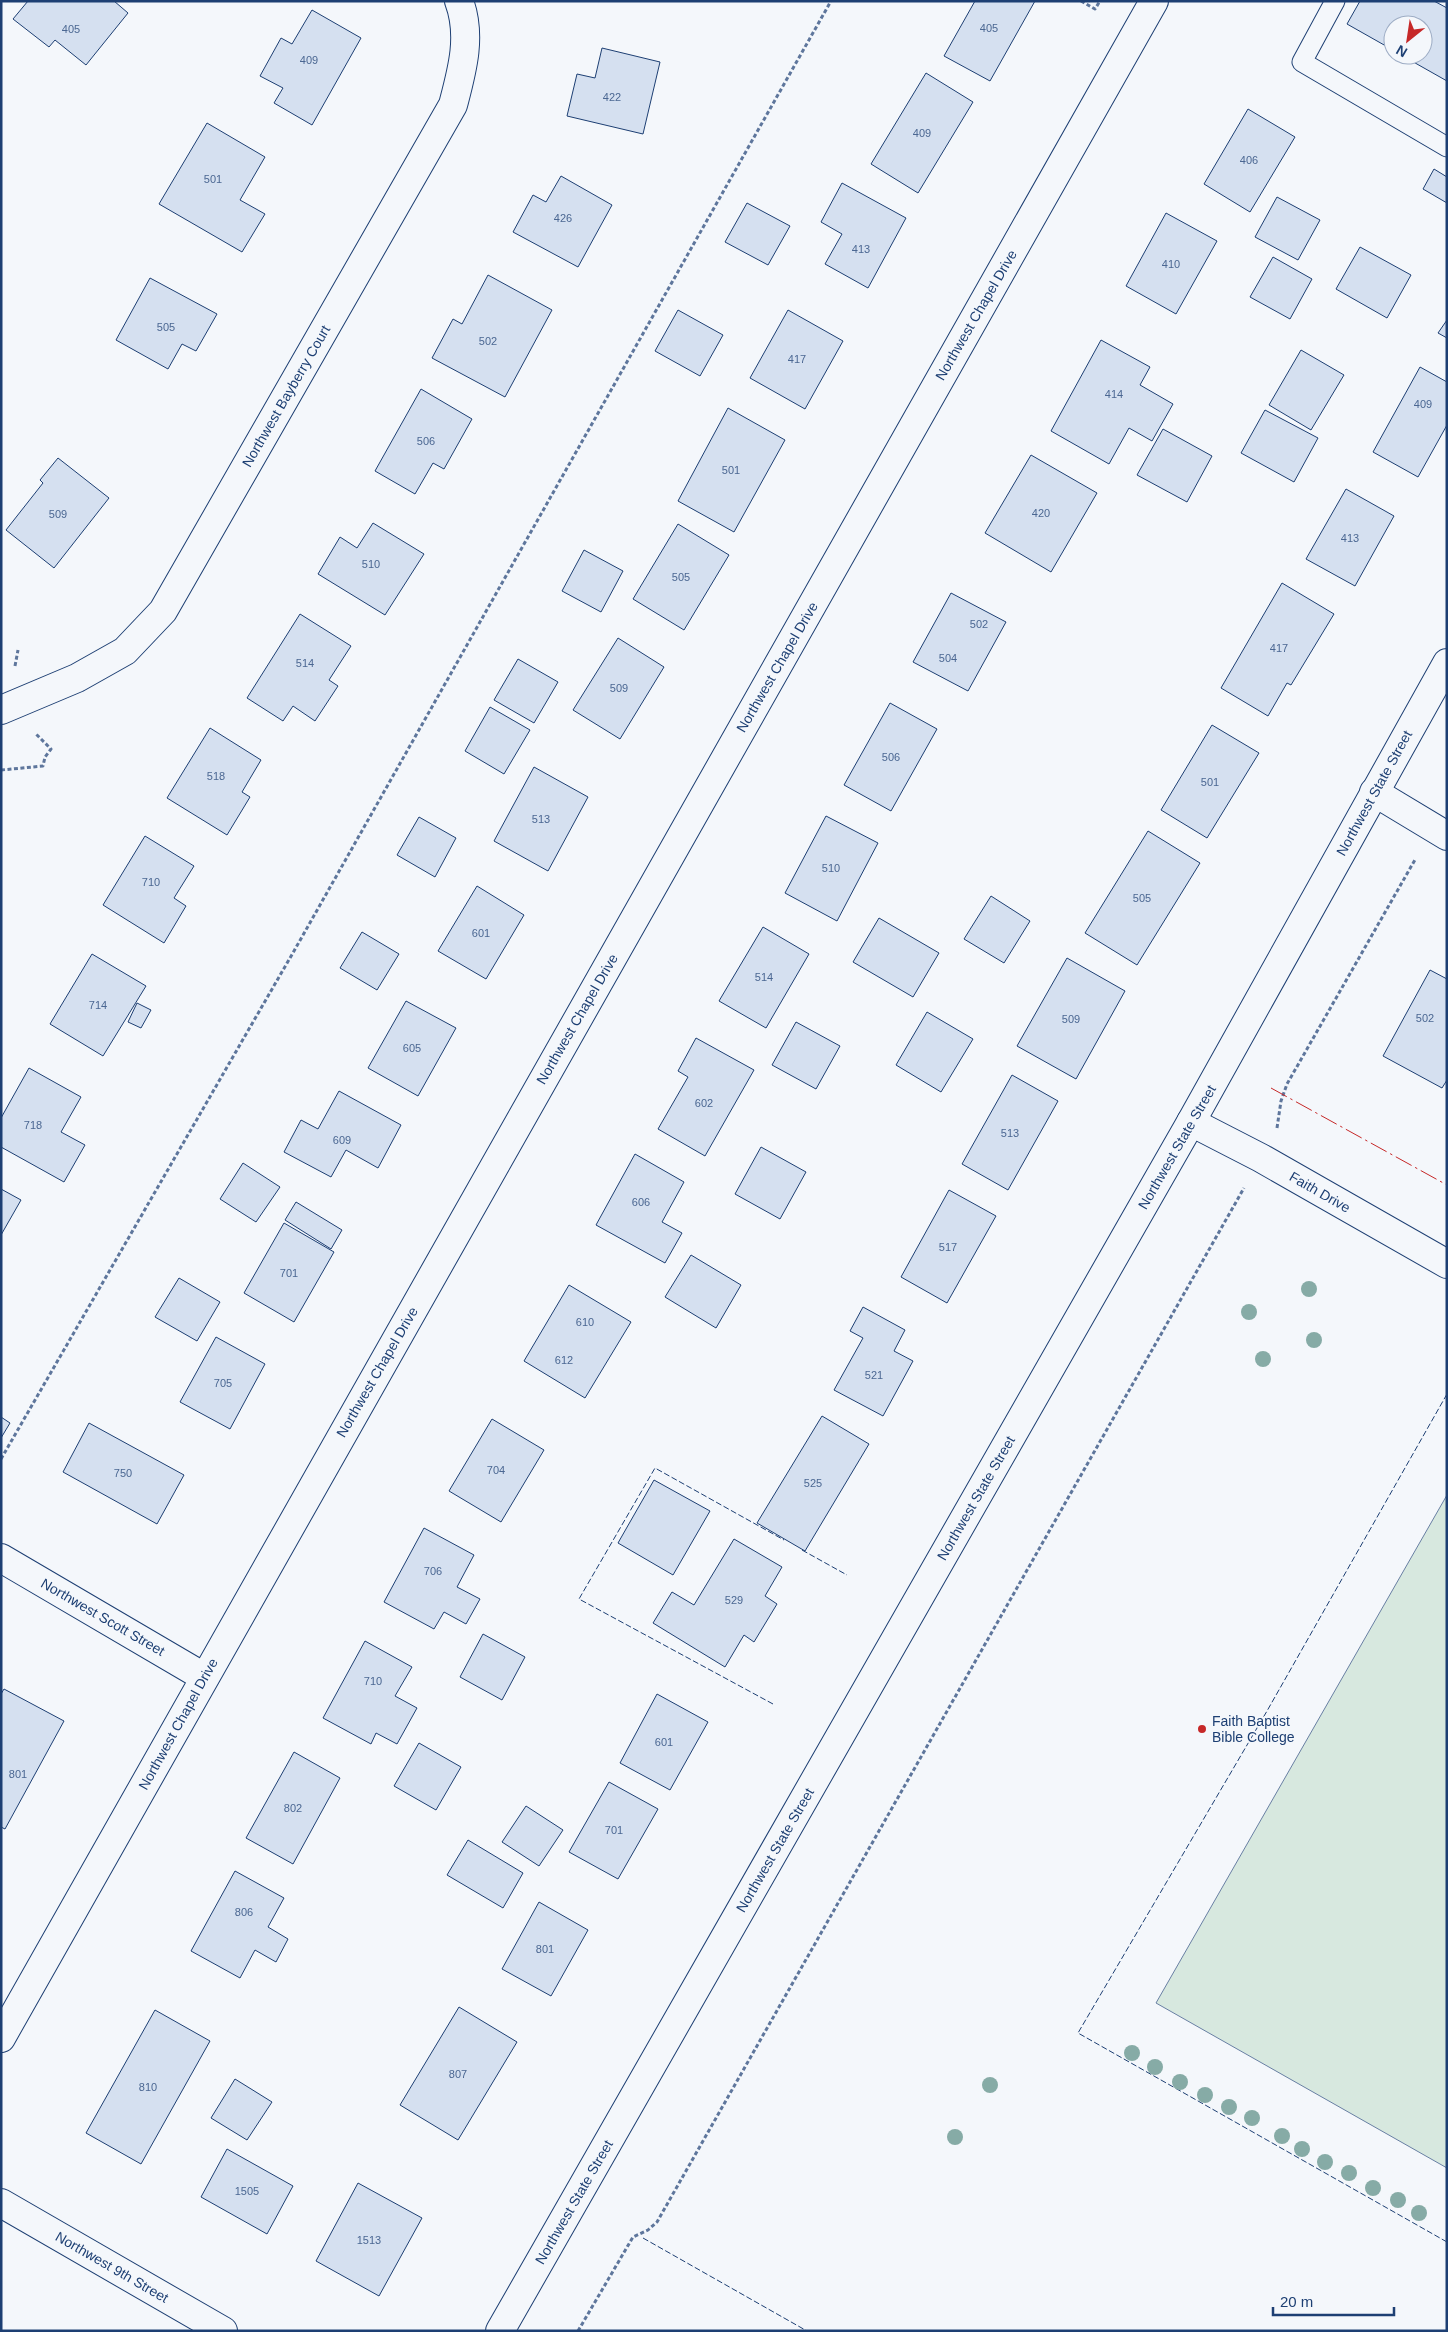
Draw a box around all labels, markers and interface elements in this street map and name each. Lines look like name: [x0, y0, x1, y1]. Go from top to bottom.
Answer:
north arrow: [1383, 15, 1433, 65]
house number: 405: [980, 22, 998, 34]
house number: 405: [62, 23, 80, 35]
text: N: [1393, 42, 1410, 61]
house number: 409: [300, 54, 318, 66]
house number: 422: [603, 91, 621, 103]
house number: 409: [913, 127, 931, 139]
house number: 406: [1240, 154, 1258, 166]
house number: 501: [204, 173, 222, 185]
house number: 426: [554, 212, 572, 224]
house number: 413: [852, 243, 870, 255]
street label: Northwest Chapel Drive: [932, 247, 1020, 383]
house number: 410: [1162, 258, 1180, 270]
house number: 505: [157, 321, 175, 333]
street label: Northwest Bayberry Court: [239, 322, 333, 470]
house number: 502: [479, 335, 497, 347]
house number: 417: [788, 353, 806, 365]
house number: 414: [1105, 388, 1123, 400]
house number: 409: [1414, 398, 1432, 410]
house number: 506: [417, 435, 435, 447]
house number: 501: [722, 464, 740, 476]
house number: 420: [1032, 507, 1050, 519]
house number: 509: [49, 508, 67, 520]
house number: 413: [1341, 532, 1359, 544]
house number: 510: [362, 558, 380, 570]
house number: 505: [672, 571, 690, 583]
street label: Northwest Chapel Drive: [733, 599, 821, 735]
house number: 502: [970, 618, 988, 630]
house number: 417: [1270, 642, 1288, 654]
house number: 504: [939, 652, 957, 664]
house number: 514: [296, 657, 314, 669]
house number: 509: [610, 682, 628, 694]
street label: Northwest State Street: [1333, 727, 1415, 858]
house number: 506: [882, 751, 900, 763]
house number: 518: [207, 770, 225, 782]
house number: 501: [1201, 776, 1219, 788]
house number: 513: [532, 813, 550, 825]
house number: 510: [822, 862, 840, 874]
house number: 710: [142, 876, 160, 888]
house number: 505: [1133, 892, 1151, 904]
house number: 601: [472, 927, 490, 939]
street label: Northwest Chapel Drive: [533, 951, 621, 1087]
house number: 514: [755, 971, 773, 983]
house number: 714: [89, 999, 107, 1011]
house number: 502: [1416, 1012, 1434, 1024]
house number: 509: [1062, 1013, 1080, 1025]
house number: 605: [403, 1042, 421, 1054]
street label: Northwest State Street: [1135, 1082, 1219, 1212]
house number: 602: [695, 1097, 713, 1109]
house number: 718: [24, 1119, 42, 1131]
house number: 513: [1001, 1127, 1019, 1139]
house number: 609: [333, 1134, 351, 1146]
street label: Faith Drive: [1287, 1168, 1353, 1216]
house number: 606: [632, 1196, 650, 1208]
house number: 517: [939, 1241, 957, 1253]
house number: 701: [280, 1267, 298, 1279]
street label: Northwest Chapel Drive: [333, 1304, 421, 1440]
house number: 610: [576, 1316, 594, 1328]
house number: 612: [555, 1354, 573, 1366]
house number: 521: [865, 1369, 883, 1381]
house number: 705: [214, 1377, 232, 1389]
street label: Northwest State Street: [934, 1433, 1018, 1563]
house number: 704: [487, 1464, 505, 1476]
house number: 750: [114, 1467, 132, 1479]
house number: 525: [804, 1477, 822, 1489]
house number: 706: [424, 1565, 442, 1577]
street label: Northwest Scott Street: [38, 1575, 168, 1659]
house number: 529: [725, 1594, 743, 1606]
street label: Northwest Chapel Drive: [135, 1655, 221, 1793]
house number: 710: [364, 1675, 382, 1687]
place label: Faith Baptist Bible College: [1212, 1713, 1295, 1745]
marker: Faith Baptist Bible College: [1196, 1723, 1208, 1735]
house number: 601: [655, 1736, 673, 1748]
house number: 801: [9, 1768, 27, 1780]
street label: Northwest State Street: [733, 1785, 817, 1915]
house number: 802: [284, 1802, 302, 1814]
house number: 701: [605, 1824, 623, 1836]
house number: 806: [235, 1906, 253, 1918]
house number: 801: [536, 1943, 554, 1955]
house number: 807: [449, 2068, 467, 2080]
house number: 810: [139, 2081, 157, 2093]
street label: Northwest State Street: [532, 2137, 616, 2267]
house number: 1505: [235, 2185, 259, 2197]
street label: Northwest 9th Street: [53, 2228, 171, 2306]
house number: 1513: [357, 2234, 381, 2246]
scale bar: [1273, 2284, 1394, 2316]
text: 20 m: [1280, 2293, 1313, 2310]

